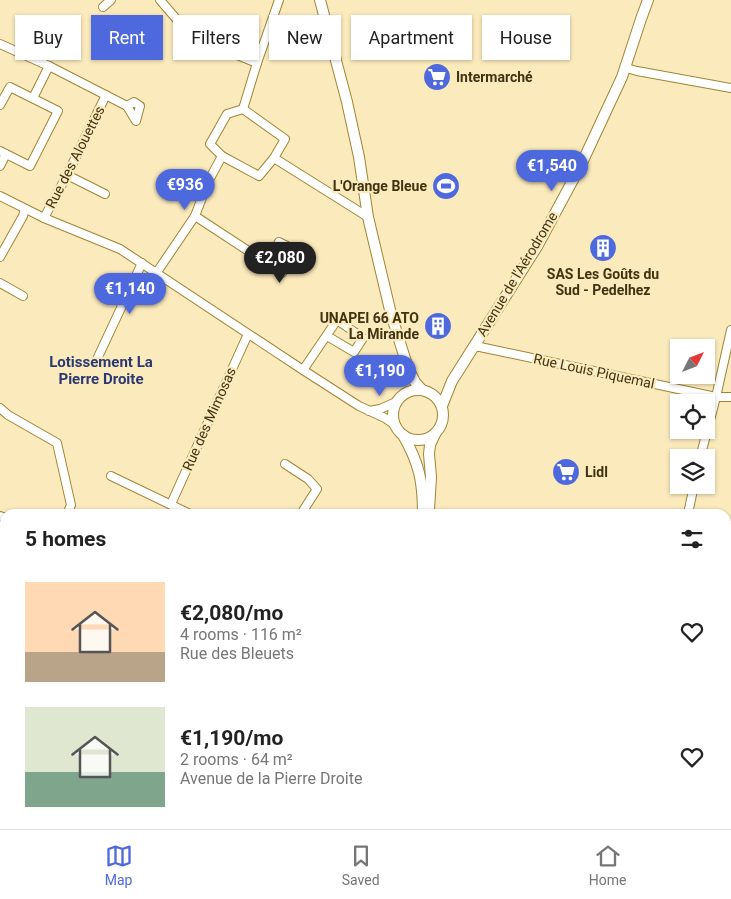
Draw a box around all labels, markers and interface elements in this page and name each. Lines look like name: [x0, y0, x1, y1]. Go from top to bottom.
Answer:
chip: Buy: [15, 15, 81, 60]
chip: Rent: [91, 15, 163, 60]
chip: Filters: [173, 15, 259, 60]
chip: New: [269, 15, 341, 60]
chip: Apartment: [351, 15, 472, 60]
chip: House: [482, 15, 570, 60]
supermarket icon: Intermarché: [422, 62, 452, 92]
place label: Intermarché: [456, 69, 533, 85]
street label: Rue des Alouettes: [42, 103, 108, 211]
pin: €1,540: [511, 150, 593, 192]
text: €1,540: [527, 156, 577, 175]
pin: €936: [155, 168, 215, 211]
sports icon: L'Orange Bleue: [431, 171, 461, 201]
text: €936: [167, 175, 203, 194]
place label: L'Orange Bleue: [333, 178, 427, 194]
street label: Avenue de l'Aérodrome: [473, 209, 561, 339]
building icon: SAS Les Goûts du Sud - Pedelhez: [588, 233, 618, 263]
pin: €2,080: [239, 242, 321, 284]
text: €2,080: [255, 248, 305, 267]
place label: SAS Les Goûts du Sud - Pedelhez: [547, 266, 659, 298]
pin: €1,140: [89, 272, 171, 315]
text: €1,140: [105, 279, 155, 298]
place label: UNAPEI 66 ATO La Mirande: [320, 310, 419, 342]
building icon: UNAPEI 66 ATO La Mirande: [423, 311, 453, 341]
north arrow: [670, 339, 715, 384]
map controls: [670, 339, 715, 494]
street label: Rue Louis Piquemal: [532, 350, 656, 392]
district label: Lotissement La Pierre Droite: [49, 353, 153, 388]
pin: €1,190: [339, 354, 421, 397]
text: €1,190: [355, 361, 405, 380]
street label: Rue des Mimosas: [179, 365, 239, 473]
button: locate: [670, 394, 715, 439]
button: layers: [670, 449, 715, 494]
supermarket icon: Lidl: [551, 457, 581, 487]
place label: Lidl: [585, 464, 608, 480]
icon: filters: [678, 525, 706, 553]
text: 5 homes: [25, 527, 106, 551]
text: €2,080/mo: [180, 601, 283, 625]
icon: home: [65, 602, 125, 662]
icon: heart: [678, 618, 706, 646]
text: 4 rooms · 116 m²: [180, 625, 302, 644]
text: Rue des Bleuets: [180, 644, 294, 663]
text: €1,190/mo: [180, 726, 283, 750]
icon: home: [65, 727, 125, 787]
icon: heart: [678, 743, 706, 771]
text: 2 rooms · 64 m²: [180, 750, 293, 769]
text: Avenue de la Pierre Droite: [180, 769, 362, 788]
tab: Map: [105, 842, 133, 888]
tab: Saved: [342, 842, 380, 888]
tab: Home: [589, 842, 626, 888]

